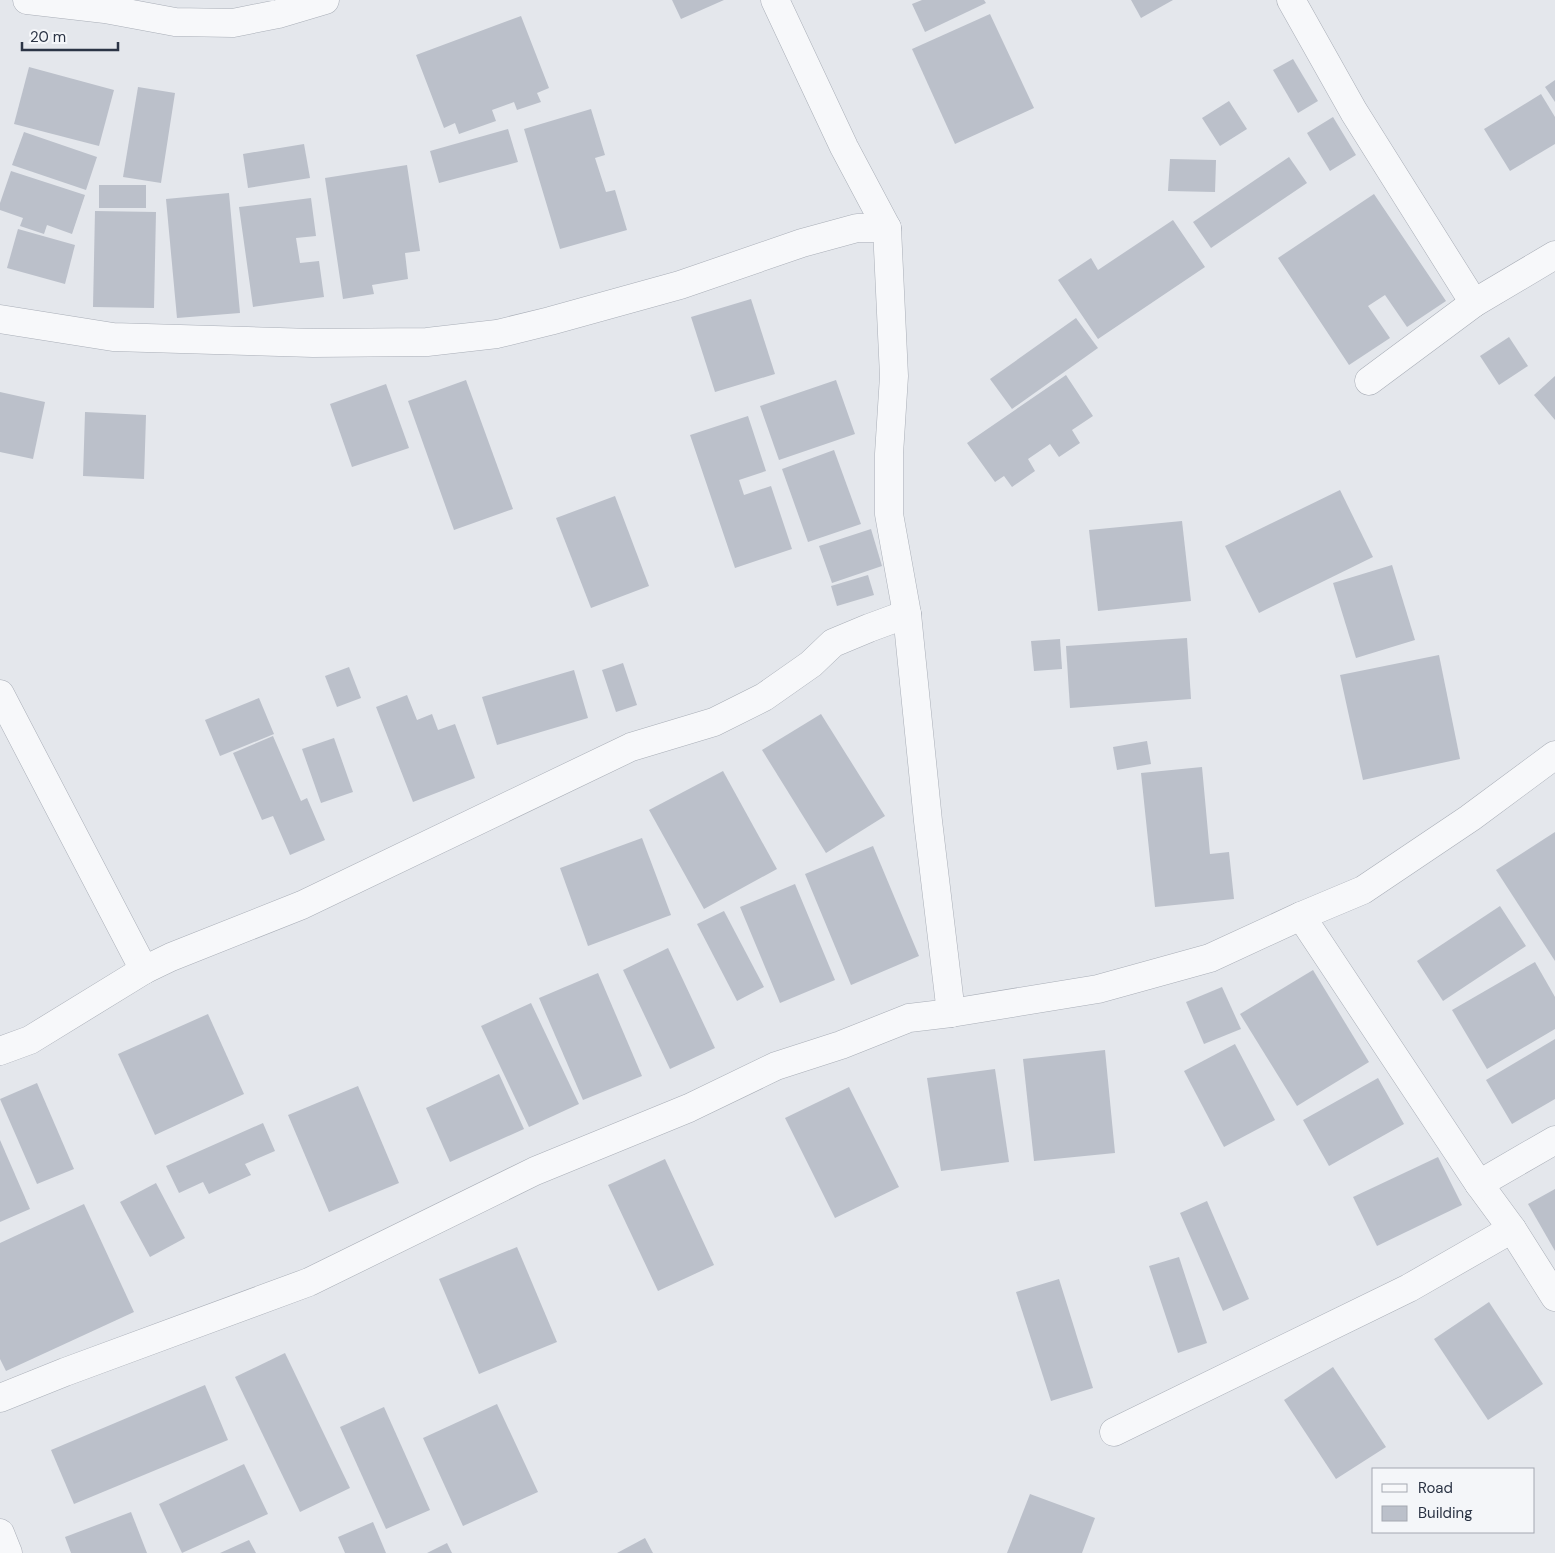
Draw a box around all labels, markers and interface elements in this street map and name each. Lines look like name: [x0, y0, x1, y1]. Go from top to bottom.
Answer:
scale bar: [22, 20, 119, 52]
text: 20 m: [30, 27, 66, 47]
legend: [1372, 1468, 1535, 1533]
text: Road: [1418, 1478, 1453, 1498]
text: Building: [1418, 1503, 1473, 1523]

